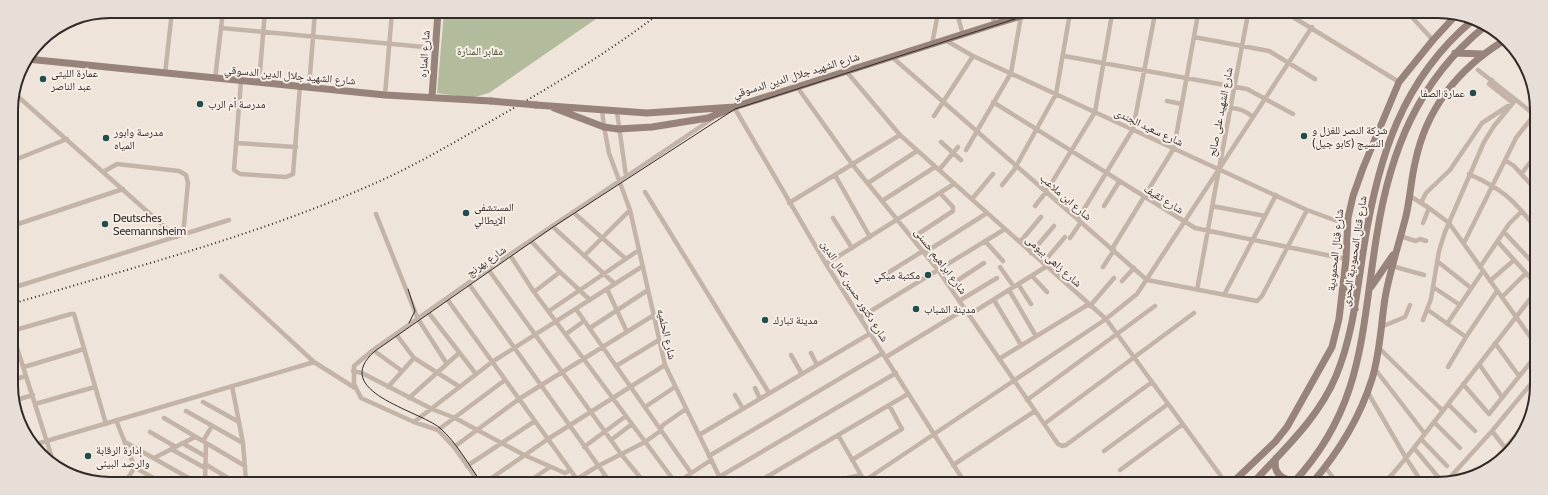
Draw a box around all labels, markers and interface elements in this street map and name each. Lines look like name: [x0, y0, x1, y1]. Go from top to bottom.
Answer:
street label: شارع المناره: [415, 30, 433, 78]
park label: مقابر المنارة: [457, 44, 503, 58]
street label: شارع الشهيد جلال الدين الدسوقي: [731, 49, 862, 103]
street label: شارع الشهيد جلال الدين الدسوقي: [224, 62, 356, 90]
place label: عمارة الليثى عبد الناصر: [50, 66, 99, 93]
street label: شارع الشهيد على صالح: [1204, 66, 1236, 158]
marker: عمارة الليثى عبد الناصر: [38, 74, 48, 84]
place label: عمارة الصفا: [1420, 86, 1465, 100]
marker: عمارة الصفا: [1468, 88, 1478, 98]
place label: مدرسة أم الرب: [208, 97, 266, 111]
marker: مدرسة أم الرب: [195, 99, 205, 109]
street label: شارع سعيد الجندى: [1112, 105, 1186, 149]
place label: شركة النصر للغزل و النسيج (كابو جيل): [1312, 123, 1388, 150]
place label: مدرسة وابور المياه: [113, 125, 163, 152]
marker: شركة النصر للغزل و النسيج (كابو جيل): [1299, 131, 1309, 141]
marker: مدرسة وابور المياه: [101, 133, 111, 143]
street label: شارع ابن ملاعب: [1037, 171, 1095, 223]
street label: شارع ثقيف: [1141, 181, 1187, 217]
street label: شارع قنال المحمودية البحرى: [1338, 195, 1370, 307]
place label: المستشفى الإيطالي: [474, 200, 514, 229]
marker: المستشفى الإيطالي: [461, 208, 471, 218]
street label: شارع قنال المحمودية: [1324, 208, 1346, 292]
place label: Deutsches Seemannsheim: [113, 211, 186, 238]
marker: Deutsches Seemannsheim: [100, 219, 110, 229]
street label: شارع ابراهيم حسنى: [911, 225, 970, 297]
street label: شارع زاهى بيومى: [1023, 232, 1085, 290]
street label: شارع دكتور حسين كمال الدين: [818, 238, 892, 344]
street label: شارع بهرنج: [463, 242, 509, 280]
place label: مكتبة ميكي: [874, 268, 920, 284]
marker: مكتبة ميكي: [923, 270, 933, 280]
place label: مدينة الشباب: [924, 302, 975, 316]
marker: مدينة الشباب: [911, 304, 921, 314]
street label: شارع الحلميه: [654, 307, 680, 361]
place label: مدينة تبارك: [773, 313, 818, 327]
marker: مدينة تبارك: [760, 315, 770, 325]
place label: إدارة الرقابة والرصد البيئى: [96, 443, 150, 470]
marker: إدارة الرقابة والرصد البيئى: [83, 451, 93, 461]

